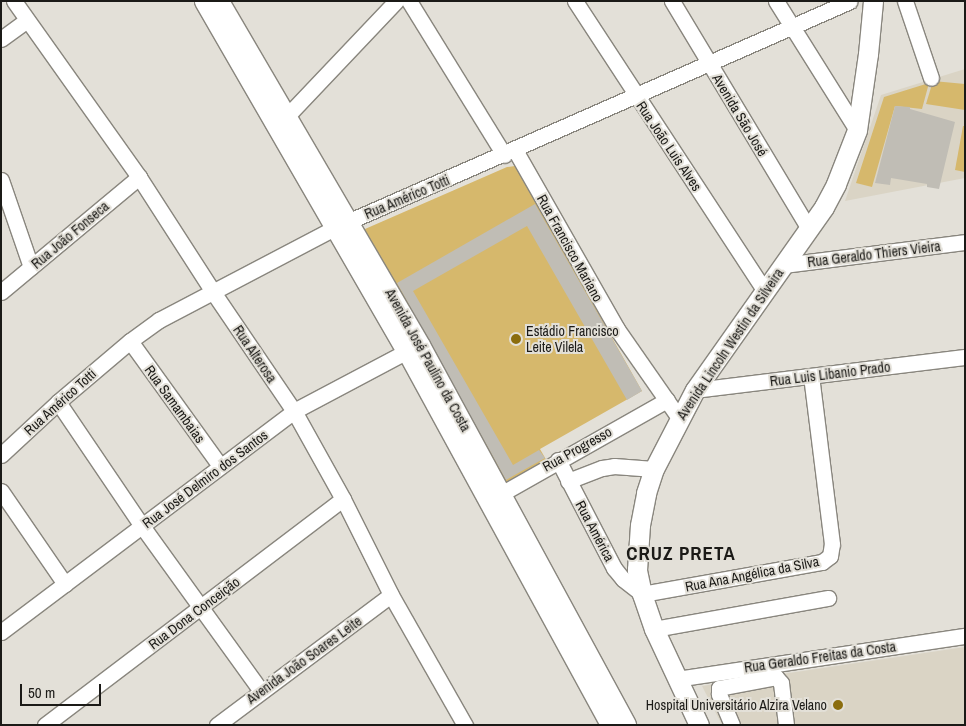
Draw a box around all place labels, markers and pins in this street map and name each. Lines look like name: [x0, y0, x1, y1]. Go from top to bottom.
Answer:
place label: Estádio Francisco Leite Vilela: [526, 323, 619, 356]
marker: Estádio Francisco Leite Vilela: [510, 333, 522, 345]
place label: Hospital Universitário Alzira Velano: [645, 697, 827, 713]
marker: Hospital Universitário Alzira Velano: [831, 698, 845, 712]

